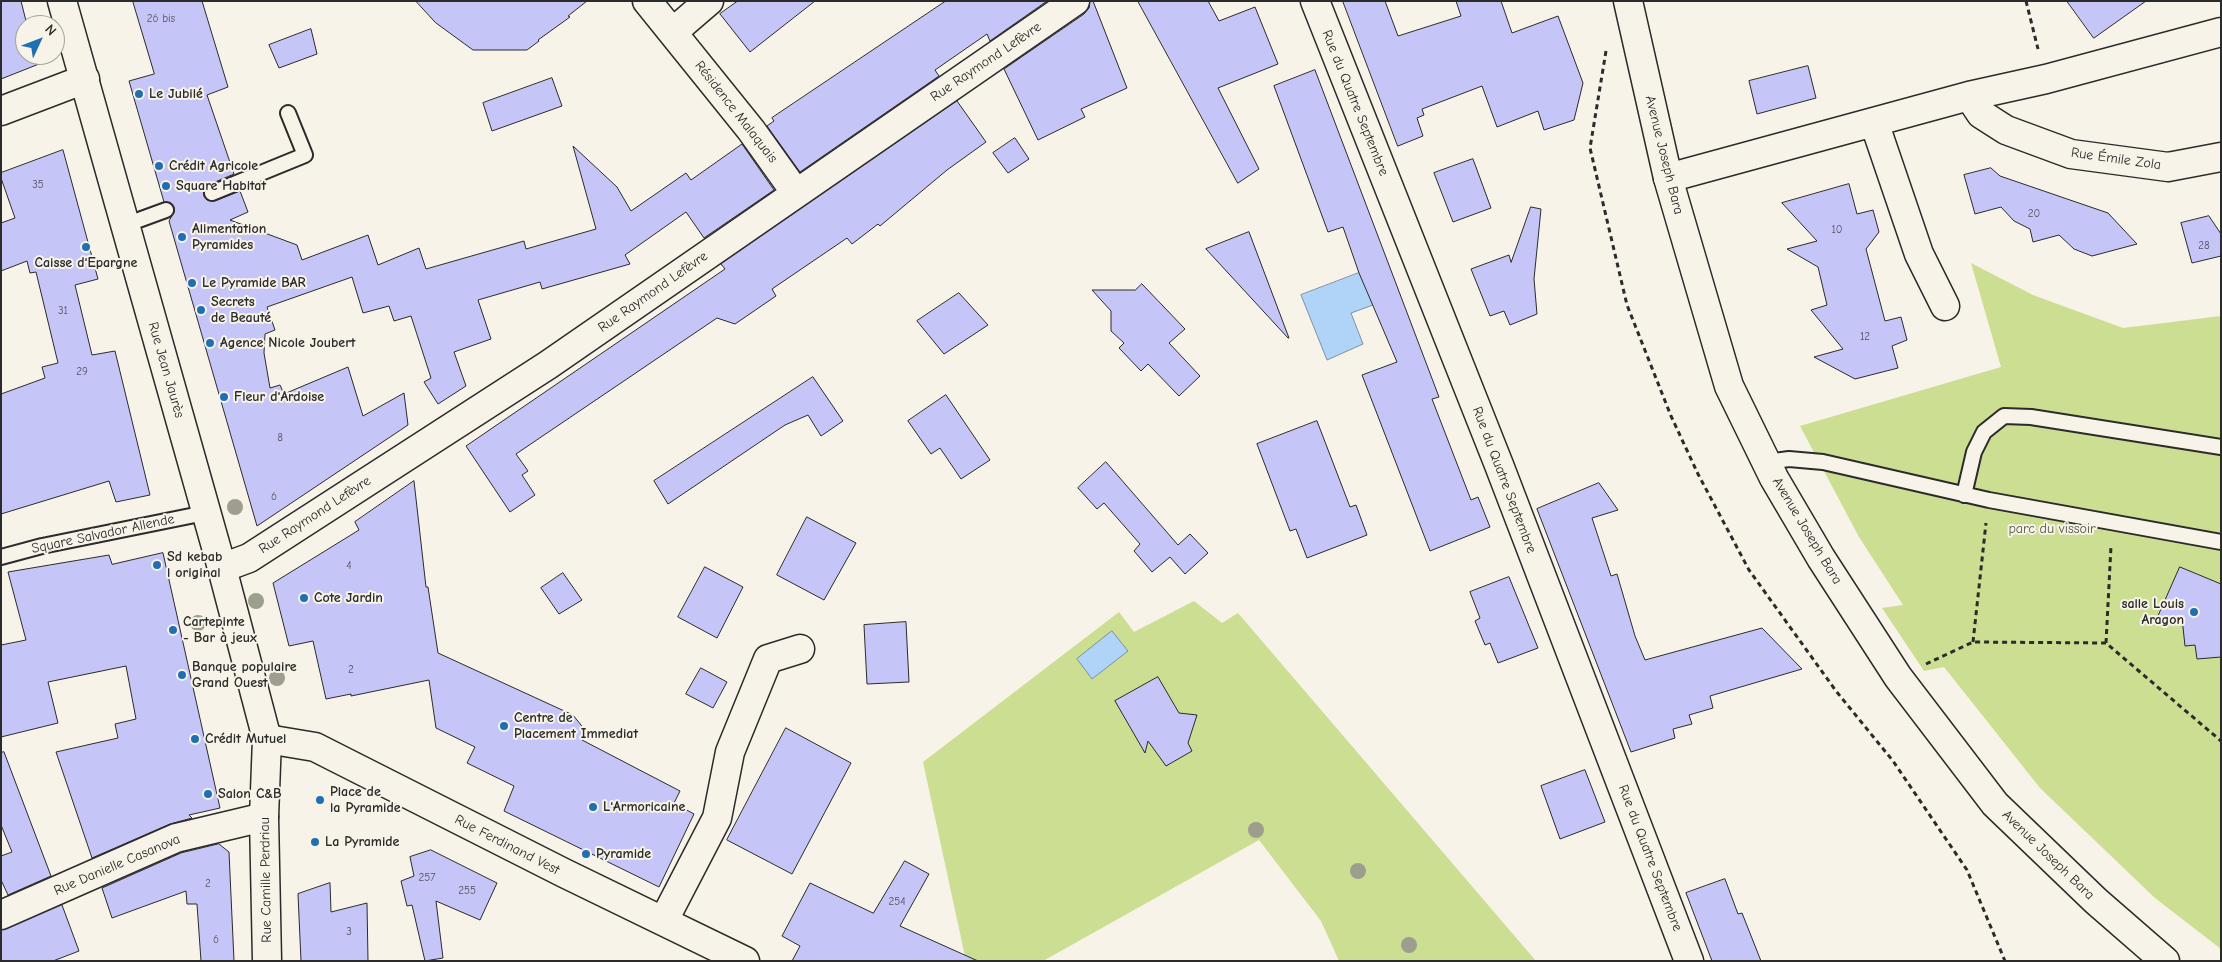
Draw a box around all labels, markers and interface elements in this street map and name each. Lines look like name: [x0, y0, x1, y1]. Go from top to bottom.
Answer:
house number: 26 bis: [147, 12, 175, 26]
north arrow: [15, 15, 65, 65]
street label: Rue Raymond Lefèvre: [927, 19, 1045, 105]
text: N: [41, 21, 60, 39]
street label: Rue du Quatre Septembre: [1318, 28, 1392, 178]
street label: Résidence Malaquais: [691, 58, 781, 166]
place label: Le Jubilé: [149, 86, 203, 102]
marker: Le Jubilé: [133, 88, 145, 100]
street label: Avenue Joseph Bara: [1641, 94, 1687, 216]
street label: Rue Émile Zola: [2070, 144, 2162, 174]
place label: Crédit Agricole: [169, 158, 258, 174]
marker: Crédit Agricole: [153, 160, 165, 172]
house number: 35: [32, 178, 44, 192]
place label: Square Habitat: [176, 178, 266, 194]
marker: Square Habitat: [160, 180, 172, 192]
house number: 20: [2028, 207, 2040, 221]
place label: Alimentation Pyramides: [192, 221, 266, 253]
house number: 10: [1831, 223, 1843, 237]
marker: Alimentation Pyramides: [176, 231, 188, 243]
house number: 28: [2198, 239, 2210, 253]
marker: Caisse d'Epargne: [80, 241, 92, 253]
street label: Rue Raymond Lefèvre: [595, 248, 711, 336]
place label: Caisse d'Epargne: [35, 255, 137, 271]
place label: Le Pyramide BAR: [202, 275, 306, 291]
marker: Le Pyramide BAR: [186, 277, 198, 289]
place label: Secrets de Beauté: [211, 294, 271, 326]
house number: 31: [58, 304, 68, 318]
marker: Secrets de Beauté: [195, 304, 207, 316]
street label: Rue Jean Jaurès: [144, 320, 188, 420]
house number: 12: [1860, 330, 1870, 344]
place label: Agence Nicole Joubert: [220, 335, 355, 351]
marker: Agence Nicole Joubert: [204, 337, 216, 349]
house number: 29: [76, 365, 88, 379]
place label: Fleur d'Ardoise: [234, 389, 324, 405]
marker: Fleur d'Ardoise: [218, 391, 230, 403]
street label: Rue du Quatre Septembre: [1468, 404, 1540, 556]
house number: 8: [277, 431, 283, 445]
street label: Rue Raymond Lefèvre: [256, 473, 374, 557]
street label: Avenue Joseph Bara: [1768, 474, 1846, 588]
house number: 6: [271, 490, 277, 504]
street label: Square Salvador Allende: [30, 511, 176, 557]
park label: parc du vissoir: [2008, 521, 2096, 537]
place label: Sd kebab l original: [167, 549, 222, 582]
marker: Sd kebab l original: [151, 559, 163, 571]
house number: 4: [346, 559, 352, 573]
place label: Cote Jardin: [314, 590, 383, 606]
marker: Cote Jardin: [298, 592, 310, 604]
place label: salle Louis Aragon: [2121, 596, 2184, 628]
marker: salle Louis Aragon: [2188, 606, 2200, 618]
place label: Cartepinte - Bar à jeux: [183, 614, 257, 646]
marker: Cartepinte - Bar à jeux: [167, 624, 179, 636]
place label: Banque populaire Grand Ouest: [192, 659, 297, 692]
house number: 2: [348, 663, 354, 677]
marker: Banque populaire Grand Ouest: [176, 669, 188, 681]
place label: Centre de Placement Immediat: [514, 710, 638, 742]
marker: Centre de Placement Immediat: [498, 720, 510, 732]
place label: Crédit Mutuel: [205, 731, 286, 747]
marker: Crédit Mutuel: [189, 733, 201, 745]
street label: Rue du Quatre Septembre: [1614, 782, 1686, 934]
place label: Place de la Pyramide: [330, 784, 401, 816]
place label: Salon C&B: [218, 786, 282, 802]
marker: Salon C&B: [202, 788, 214, 800]
marker: Place de la Pyramide: [314, 794, 326, 806]
place label: L'Armoricaine: [603, 799, 685, 815]
marker: L'Armoricaine: [587, 801, 599, 813]
street label: Avenue Joseph Bara: [1998, 807, 2098, 903]
street label: Rue Ferdinand Vest: [452, 811, 562, 879]
street label: Rue Camille Perdriau: [257, 817, 275, 943]
street label: Rue Danielle Casanova: [51, 831, 183, 899]
place label: La Pyramide: [325, 834, 399, 850]
marker: La Pyramide: [309, 836, 321, 848]
place label: Pyramide: [596, 846, 651, 862]
marker: Pyramide: [580, 848, 592, 860]
house number: 257: [419, 871, 435, 885]
house number: 2: [205, 877, 211, 891]
house number: 255: [458, 884, 476, 898]
house number: 254: [888, 895, 906, 909]
house number: 3: [346, 925, 352, 939]
house number: 6: [213, 933, 219, 947]

